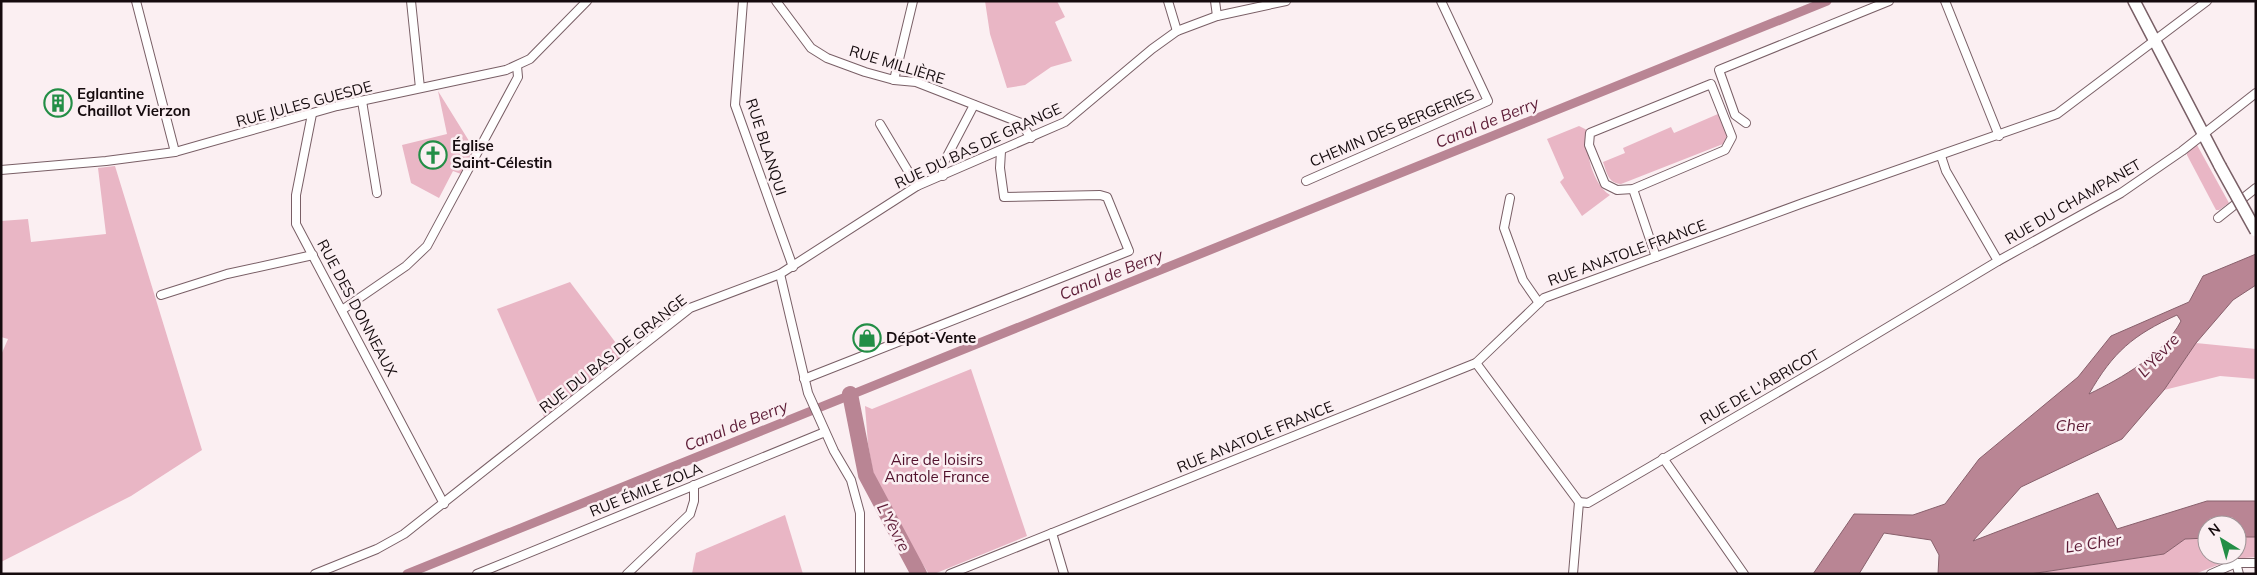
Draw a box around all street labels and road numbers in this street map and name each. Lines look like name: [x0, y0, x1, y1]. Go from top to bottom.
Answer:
street label: RUE MILLIÈRE: [847, 41, 947, 88]
street label: RUE JULES GUESDE: [234, 76, 374, 131]
street label: CHEMIN DES BERGERIES: [1307, 84, 1477, 171]
street label: RUE BLANQUI: [742, 96, 791, 198]
street label: RUE DU BAS DE GRANGE: [892, 99, 1064, 193]
street label: RUE DU CHAMPANET: [2001, 155, 2144, 248]
street label: RUE ANATOLE FRANCE: [1545, 215, 1709, 290]
street label: RUE DES DONNEAUX: [313, 236, 402, 380]
street label: RUE DU BAS DE GRANGE: [535, 290, 690, 417]
street label: RUE DE L'ABRICOT: [1697, 345, 1823, 429]
street label: RUE ANATOLE FRANCE: [1174, 396, 1336, 477]
street label: RUE ÉMILE ZOLA: [587, 458, 705, 521]

